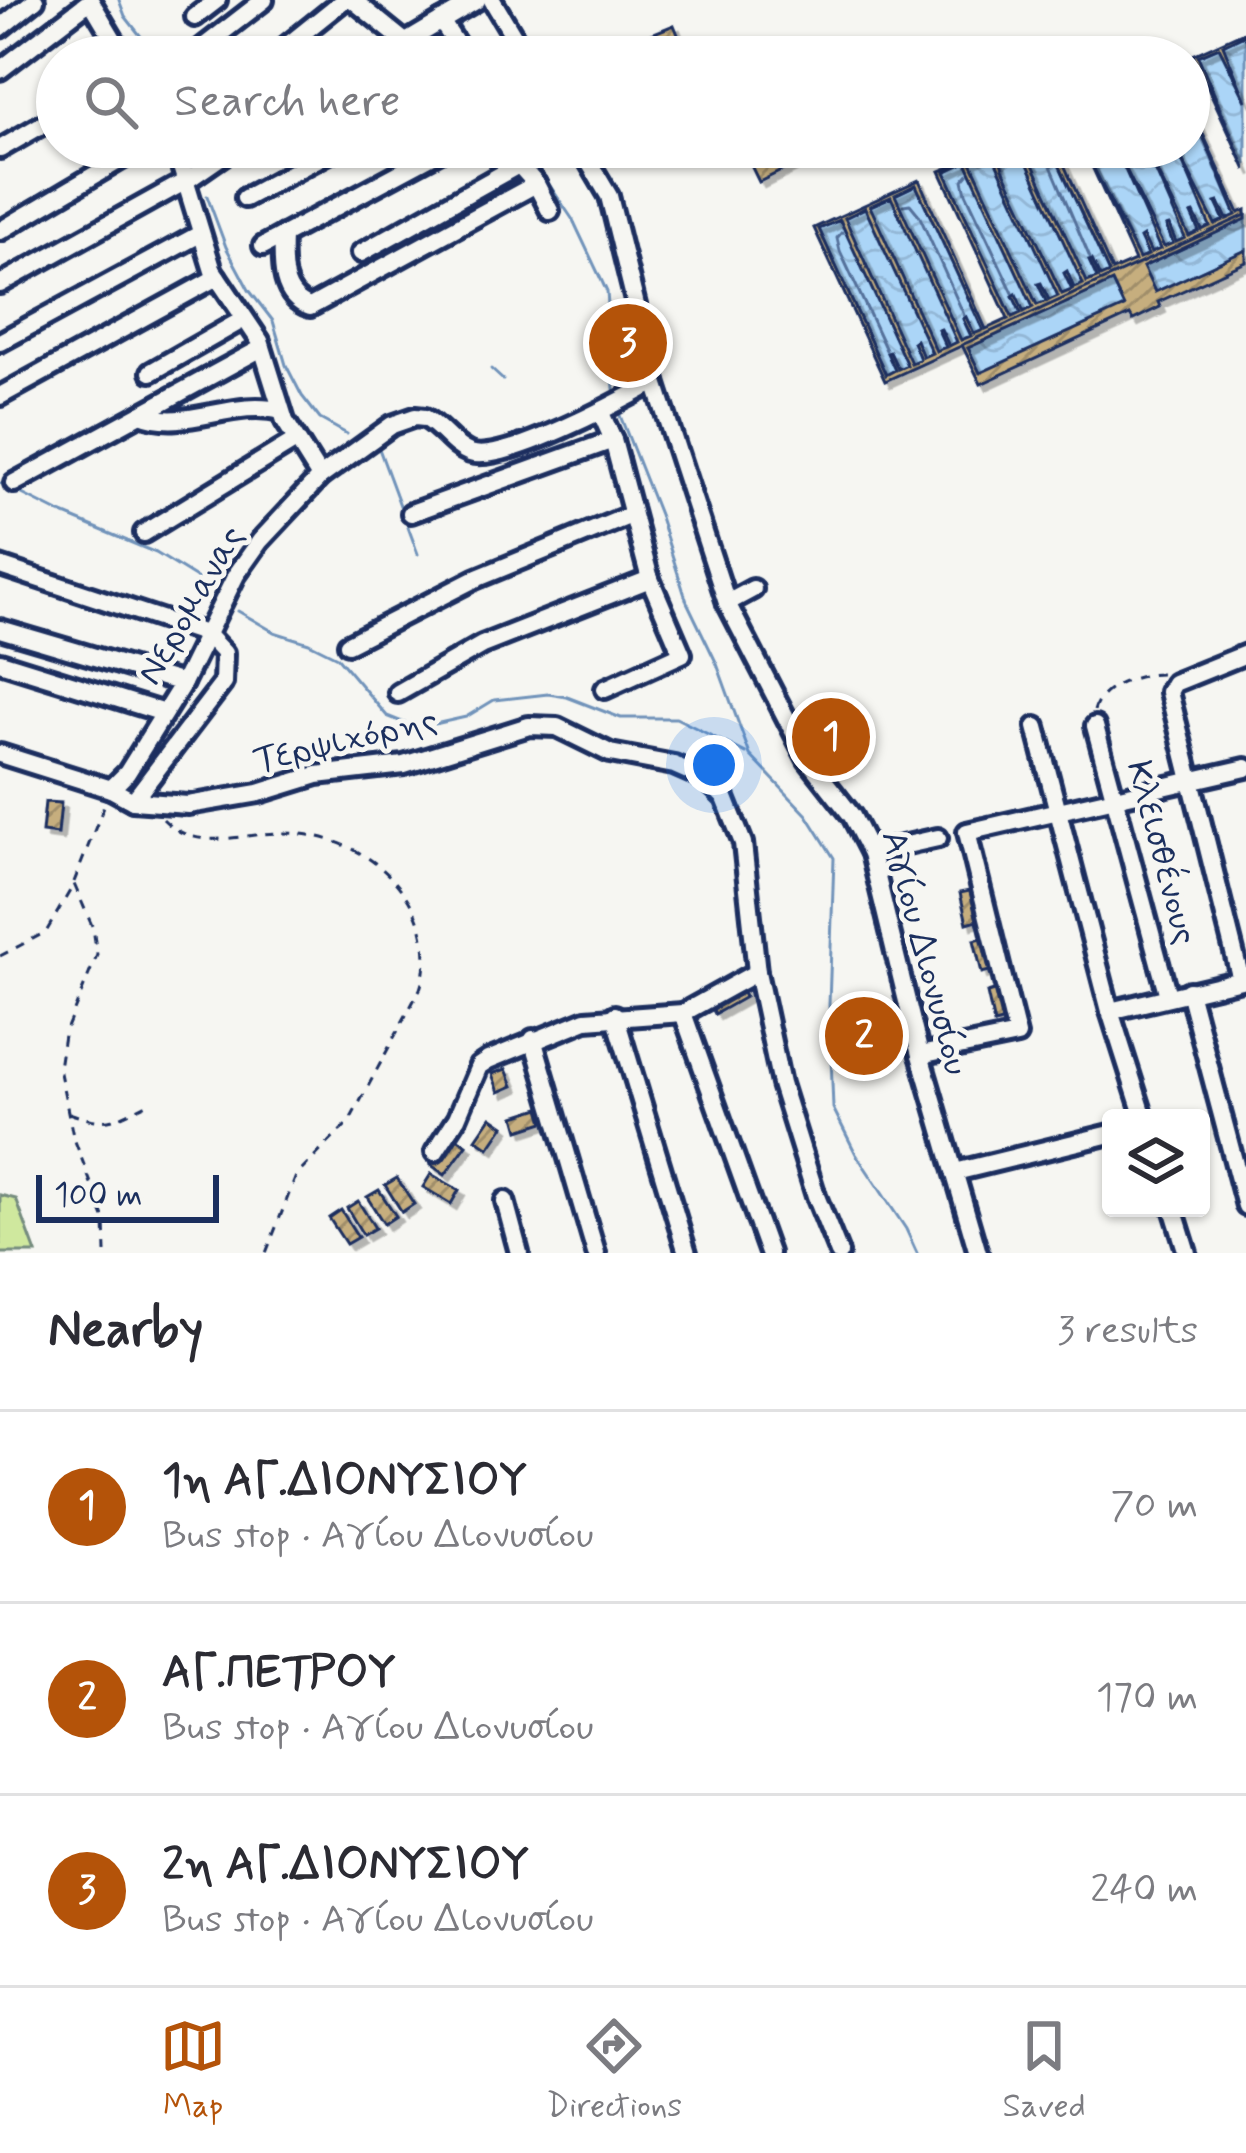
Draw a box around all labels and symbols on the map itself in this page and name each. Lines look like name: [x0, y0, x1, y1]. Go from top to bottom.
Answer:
pin: 3: [589, 298, 667, 388]
street label: Νερομανας: [128, 518, 257, 694]
pin: 1: [792, 692, 870, 782]
street label: Τερψιχόρης: [249, 697, 442, 785]
your location: [684, 735, 744, 795]
street label: Κλεισθένους: [1114, 755, 1210, 950]
street label: Αγίου Διονυσίου: [868, 825, 979, 1080]
pin: 2: [825, 991, 903, 1081]
scale bar: [36, 1169, 219, 1222]

